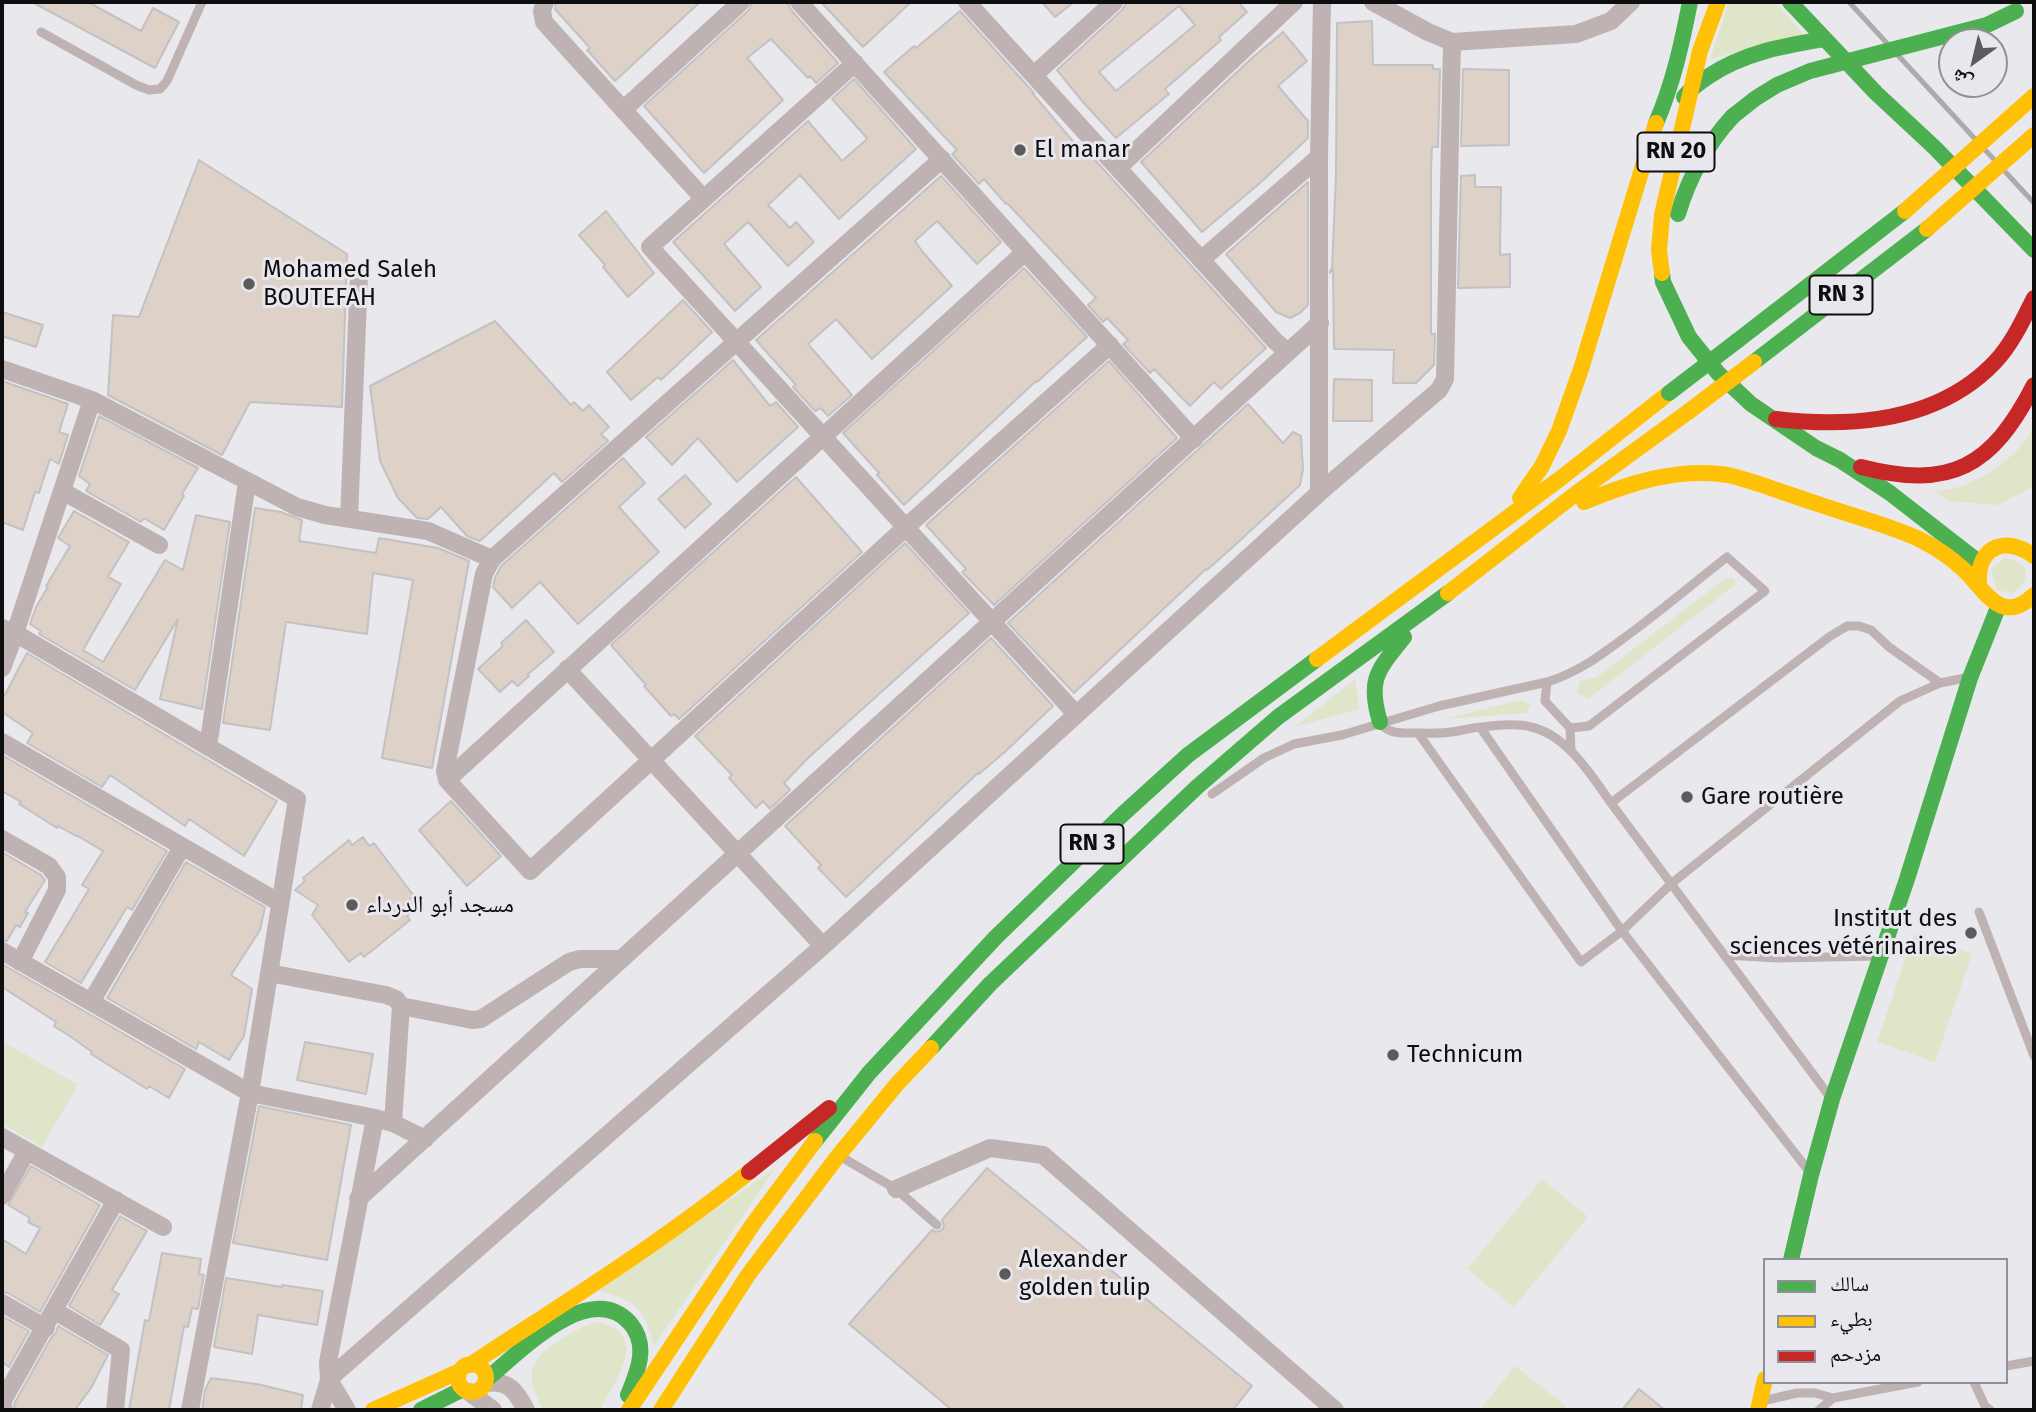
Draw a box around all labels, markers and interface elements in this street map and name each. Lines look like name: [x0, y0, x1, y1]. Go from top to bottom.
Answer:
north arrow: [1938, 28, 2008, 98]
text: ش: [1947, 64, 1977, 94]
road number: RN 20: [1638, 132, 1714, 172]
place label: El manar: [1034, 136, 1130, 164]
marker: El manar: [1012, 142, 1028, 158]
place label: Mohamed Saleh BOUTEFAH: [263, 256, 437, 312]
marker: Mohamed Saleh BOUTEFAH: [241, 276, 257, 292]
road number: RN 3: [1810, 276, 1872, 314]
place label: Gare routière: [1701, 783, 1844, 811]
marker: Gare routière: [1679, 789, 1695, 805]
road number: RN 3: [1060, 824, 1124, 864]
place label: مسجد أبو الدرداء: [366, 891, 514, 919]
marker: مسجد أبو الدرداء: [344, 897, 360, 913]
place label: Institut des sciences vétérinaires: [1730, 905, 1957, 961]
marker: Institut des sciences vétérinaires: [1963, 925, 1979, 941]
place label: Technicum: [1407, 1041, 1523, 1069]
marker: Technicum: [1385, 1047, 1401, 1063]
place label: Alexander golden tulip: [1019, 1246, 1151, 1302]
legend: [1763, 1258, 2008, 1384]
marker: Alexander golden tulip: [997, 1266, 1013, 1282]
text: سالك: [1830, 1271, 1869, 1297]
text: بطيء: [1830, 1306, 1873, 1332]
text: مزدحم: [1830, 1341, 1881, 1367]

